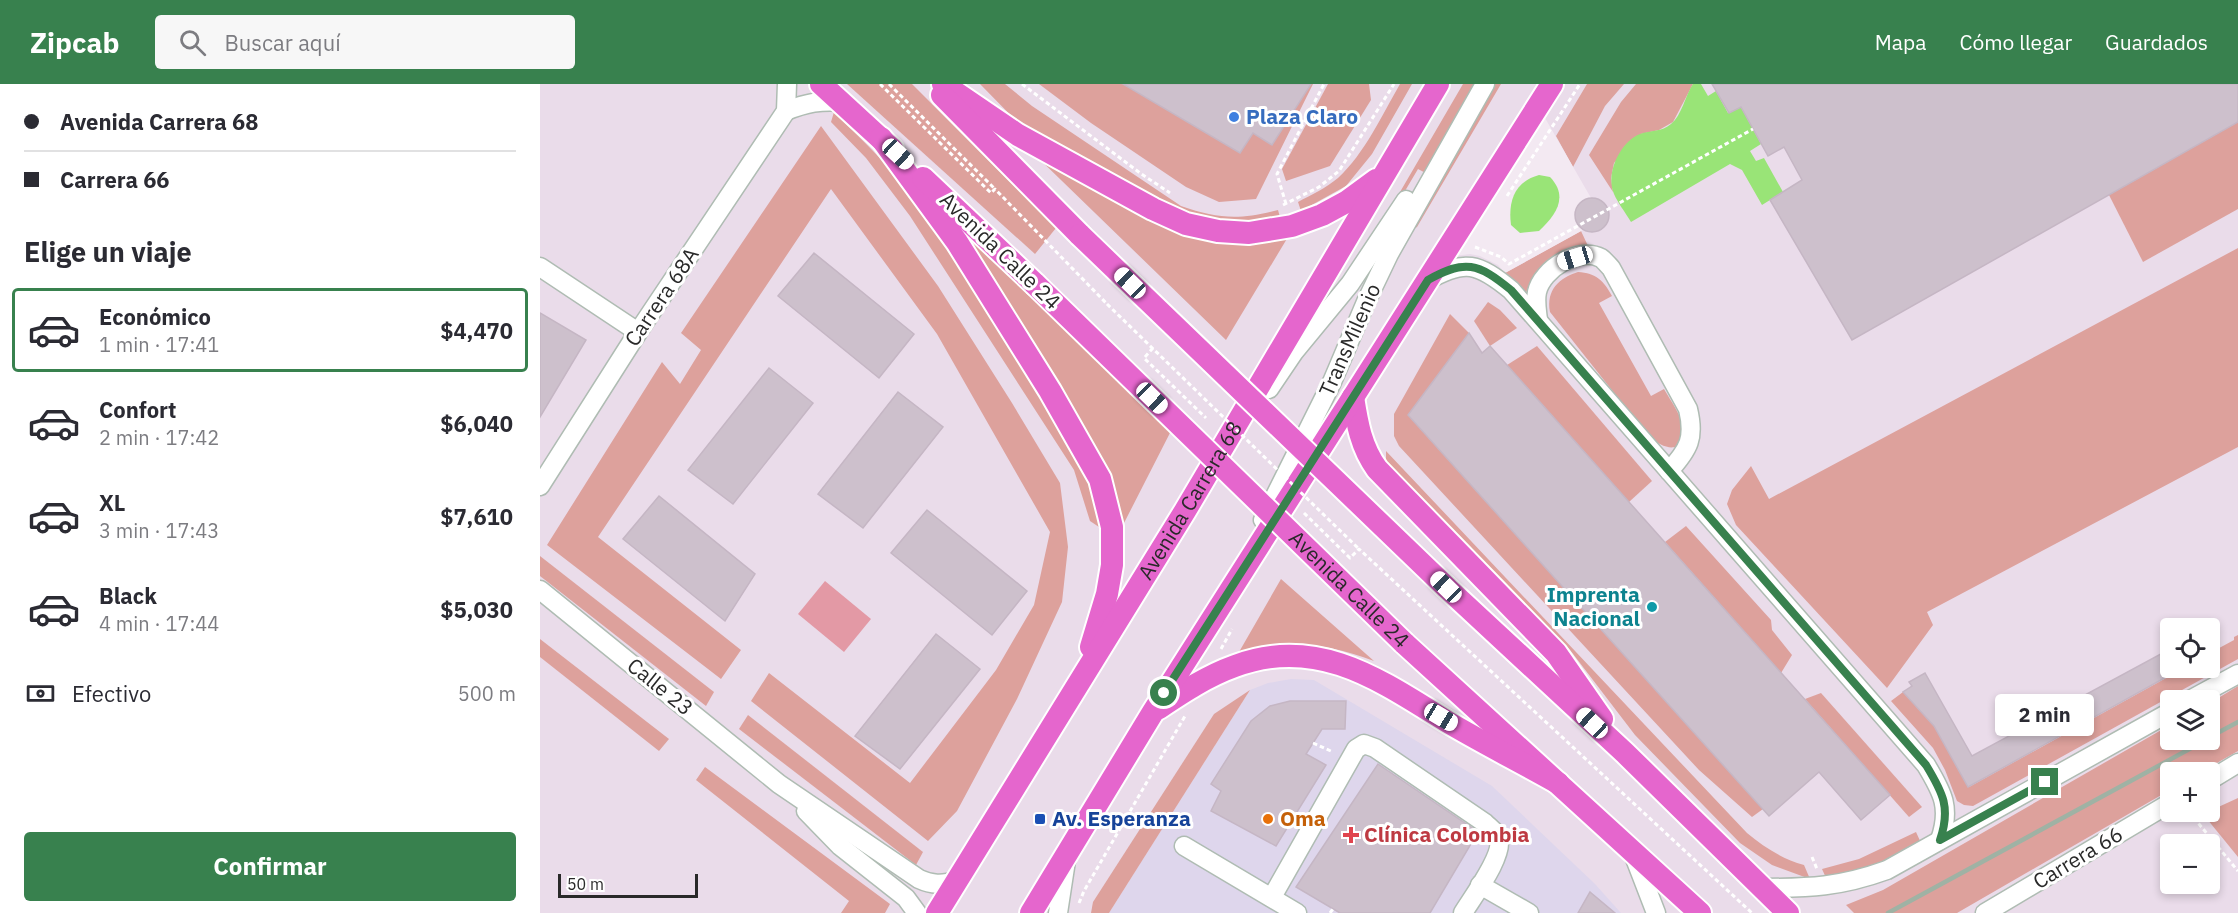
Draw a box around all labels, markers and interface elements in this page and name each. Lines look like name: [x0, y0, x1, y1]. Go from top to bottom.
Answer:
search box: [155, 15, 575, 69]
text: Zipcab: [30, 24, 119, 61]
icon: search: [176, 26, 209, 59]
text: Buscar aquí: [224, 28, 341, 57]
text: Mapa: [1875, 28, 1926, 56]
text: Cómo llegar: [1959, 28, 2072, 56]
text: Guardados: [2105, 28, 2208, 56]
place label: Plaza Claro: [1246, 102, 1358, 130]
text: Avenida Carrera 68: [60, 107, 259, 136]
marker: Plaza Claro: [1227, 110, 1241, 124]
car: [879, 135, 917, 173]
text: Carrera 66: [60, 165, 170, 194]
street label: Avenida Calle 24: [934, 185, 1067, 315]
text: Elige un viaje: [24, 234, 192, 269]
street label: Carrera 68A: [618, 242, 705, 351]
car: [1555, 244, 1595, 272]
car: [1111, 264, 1149, 302]
street label: TransMilenio: [1312, 279, 1386, 400]
text: Económico: [99, 302, 211, 331]
icon: car: [27, 303, 81, 357]
text: $4,470: [440, 316, 513, 345]
text: 1 min · 17:41: [99, 331, 219, 358]
car: [1133, 379, 1171, 417]
text: Confort: [99, 395, 177, 424]
icon: car: [27, 396, 81, 450]
text: $6,040: [440, 409, 513, 438]
street label: Avenida Carrera 68: [1131, 416, 1248, 585]
text: 2 min · 17:42: [99, 424, 219, 451]
text: XL: [99, 488, 125, 517]
icon: car: [27, 489, 81, 543]
text: $7,610: [440, 502, 513, 531]
text: 3 min · 17:43: [99, 517, 219, 544]
street label: Avenida Calle 24: [1283, 524, 1416, 654]
car: [1427, 568, 1465, 606]
place label: Imprenta Nacional: [1547, 580, 1640, 632]
text: Black: [99, 581, 157, 610]
icon: car: [27, 582, 81, 636]
text: $5,030: [440, 595, 513, 624]
marker: Imprenta Nacional: [1645, 600, 1659, 614]
text: 4 min · 17:44: [99, 610, 219, 637]
map controls: [2160, 618, 2220, 894]
button: locate: [2160, 618, 2220, 678]
street label: Calle 23: [622, 651, 699, 721]
icon: cash: [24, 677, 57, 710]
text: Efectivo: [72, 679, 151, 708]
route start: [1150, 679, 1177, 706]
text: 500 m: [458, 680, 516, 707]
button: layers: [2160, 690, 2220, 750]
callout: 2 min: [1996, 695, 2095, 737]
car: [1421, 700, 1461, 734]
text: 2 min: [2018, 701, 2071, 728]
car: [1573, 704, 1611, 742]
button: +: [2160, 762, 2220, 822]
route end: [2031, 768, 2058, 795]
place label: Av. Esperanza: [1052, 804, 1191, 832]
place label: Oma: [1280, 804, 1326, 832]
marker: Av. Esperanza: [1033, 812, 1047, 826]
marker: Oma: [1261, 812, 1275, 826]
street label: Carrera 66: [2027, 819, 2128, 895]
place label: Clínica Colombia: [1364, 820, 1530, 848]
marker: Clínica Colombia: [1342, 826, 1360, 844]
button: Confirmar: [24, 832, 516, 901]
button: −: [2160, 834, 2220, 894]
scale bar: [558, 871, 698, 898]
text: 50 m: [567, 874, 604, 894]

